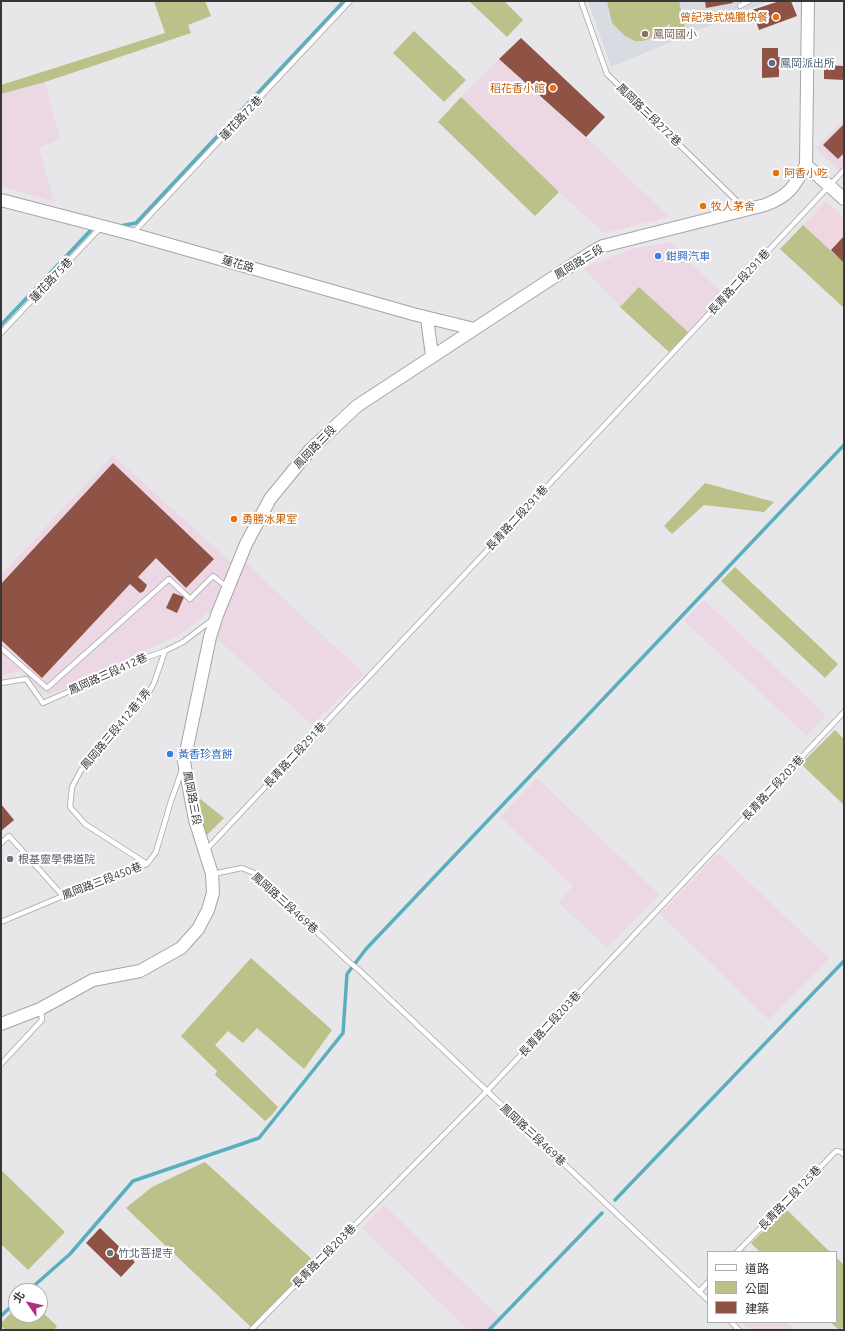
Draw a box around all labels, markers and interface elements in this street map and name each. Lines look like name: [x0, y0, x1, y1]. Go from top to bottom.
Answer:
place label: 曾記港式燒臘快餐: [680, 10, 768, 24]
marker: 曾記港式燒臘快餐: [771, 12, 781, 22]
place label: 鳳岡國小: [653, 27, 697, 41]
marker: 鳳岡國小: [640, 29, 650, 39]
place label: 鳳岡派出所: [780, 56, 835, 70]
marker: 鳳岡派出所: [767, 58, 777, 68]
place label: 稻花香小館: [490, 81, 545, 95]
street label: 鳳岡路三段272巷: [614, 81, 684, 149]
marker: 稻花香小館: [548, 83, 558, 93]
street label: 蓮花路72巷: [217, 93, 265, 143]
place label: 阿香小吃: [784, 166, 828, 180]
marker: 阿香小吃: [771, 168, 781, 178]
place label: 牧人茅舍: [711, 199, 755, 213]
marker: 牧人茅舍: [698, 201, 708, 211]
street label: 鳳岡路三段: [552, 242, 606, 282]
street label: 長青路二段291巷: [705, 247, 773, 317]
place label: 鉗興汽車: [666, 249, 710, 263]
marker: 鉗興汽車: [653, 251, 663, 261]
street label: 蓮花路: [220, 253, 256, 275]
street label: 蓮花路75巷: [27, 255, 75, 305]
street label: 鳳岡路三段: [291, 423, 339, 471]
street label: 長青路二段291巷: [483, 483, 551, 553]
place label: 勇勝冰果室: [242, 512, 297, 526]
marker: 勇勝冰果室: [229, 514, 239, 524]
street label: 鳳岡路三段412巷: [67, 651, 149, 697]
street label: 鳳岡路三段412巷1弄: [78, 686, 154, 772]
street label: 長青路二段291巷: [261, 720, 329, 790]
place label: 黃香珍喜餅: [178, 747, 233, 761]
marker: 黃香珍喜餅: [165, 749, 175, 759]
street label: 長青路二段203巷: [739, 753, 807, 823]
street label: 鳳岡路三段: [180, 770, 204, 826]
place label: 根基靈學佛道院: [18, 852, 95, 866]
marker: 根基靈學佛道院: [5, 854, 15, 864]
street label: 鳳岡路三段450巷: [60, 860, 144, 902]
street label: 鳳岡路三段469巷: [249, 870, 321, 936]
street label: 長青路二段203巷: [516, 989, 584, 1059]
street label: 鳳岡路三段469巷: [498, 1101, 568, 1169]
street label: 長青路二段125巷: [756, 1163, 824, 1233]
street label: 長青路二段203巷: [289, 1221, 359, 1291]
place label: 竹北菩提寺: [118, 1246, 173, 1260]
marker: 竹北菩提寺: [105, 1248, 115, 1258]
legend: [707, 1251, 837, 1323]
text: 道路: [745, 1262, 769, 1275]
text: 公園: [745, 1282, 769, 1295]
north arrow: [8, 1283, 48, 1323]
text: 北: [11, 1289, 27, 1305]
text: 建築: [745, 1302, 769, 1315]

